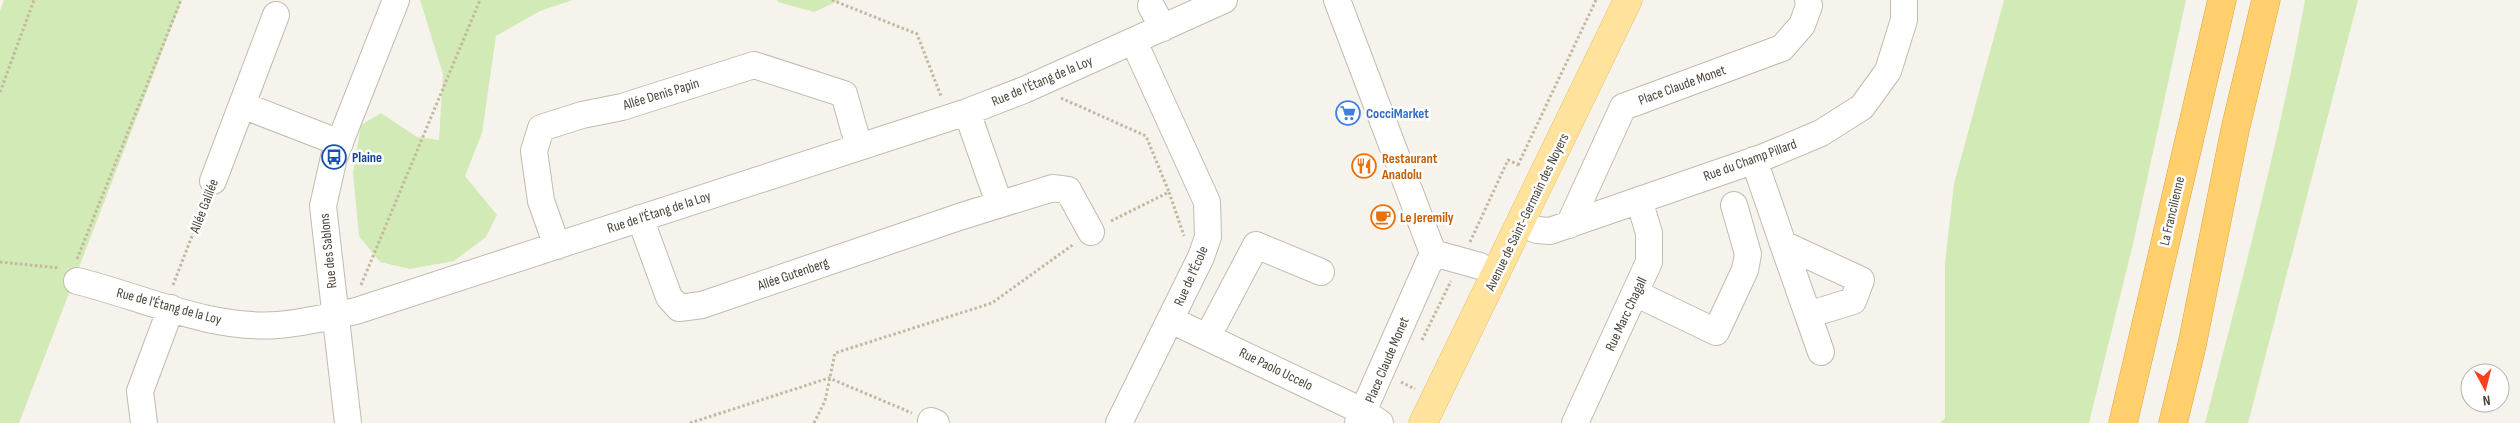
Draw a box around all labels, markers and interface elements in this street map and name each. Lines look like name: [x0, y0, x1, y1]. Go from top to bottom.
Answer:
street label: Rue de l'Étang de la Loy: [989, 52, 1096, 110]
street label: Place Claude Monet: [1636, 61, 1728, 109]
street label: Allée Denis Papin: [620, 74, 701, 114]
supermarket icon: CocciMarket: [1335, 100, 1361, 126]
place label: CocciMarket: [1366, 105, 1429, 122]
street label: Avenue de Saint-Germain des Noyers: [1481, 131, 1573, 294]
street label: Rue du Champ Pillard: [1701, 135, 1799, 185]
bus stop icon: Plaine: [321, 144, 347, 170]
place label: Plaine: [352, 149, 382, 166]
place label: Restaurant Anadolu: [1381, 150, 1438, 183]
restaurant icon: Restaurant Anadolu: [1351, 153, 1377, 179]
street label: La Francilienne: [2156, 175, 2188, 247]
street label: Allée Galilée: [186, 177, 222, 236]
street label: Rue de l'Étang de la Loy: [605, 187, 714, 237]
cafe icon: Le Jeremily: [1370, 204, 1396, 230]
place label: Le Jeremily: [1400, 209, 1454, 226]
street label: Rue des Sablons: [316, 213, 340, 289]
street label: Rue de l'École: [1170, 243, 1212, 309]
street label: Allée Gutenberg: [754, 254, 831, 294]
street label: Rue Marc Chagall: [1601, 274, 1651, 354]
street label: Rue de l'Étang de la Loy: [115, 284, 224, 328]
street label: Place Claude Monet: [1361, 315, 1413, 405]
street label: Rue Paolo Uccelo: [1236, 344, 1316, 394]
north arrow: [2460, 363, 2510, 413]
text: N: [2482, 392, 2491, 409]

